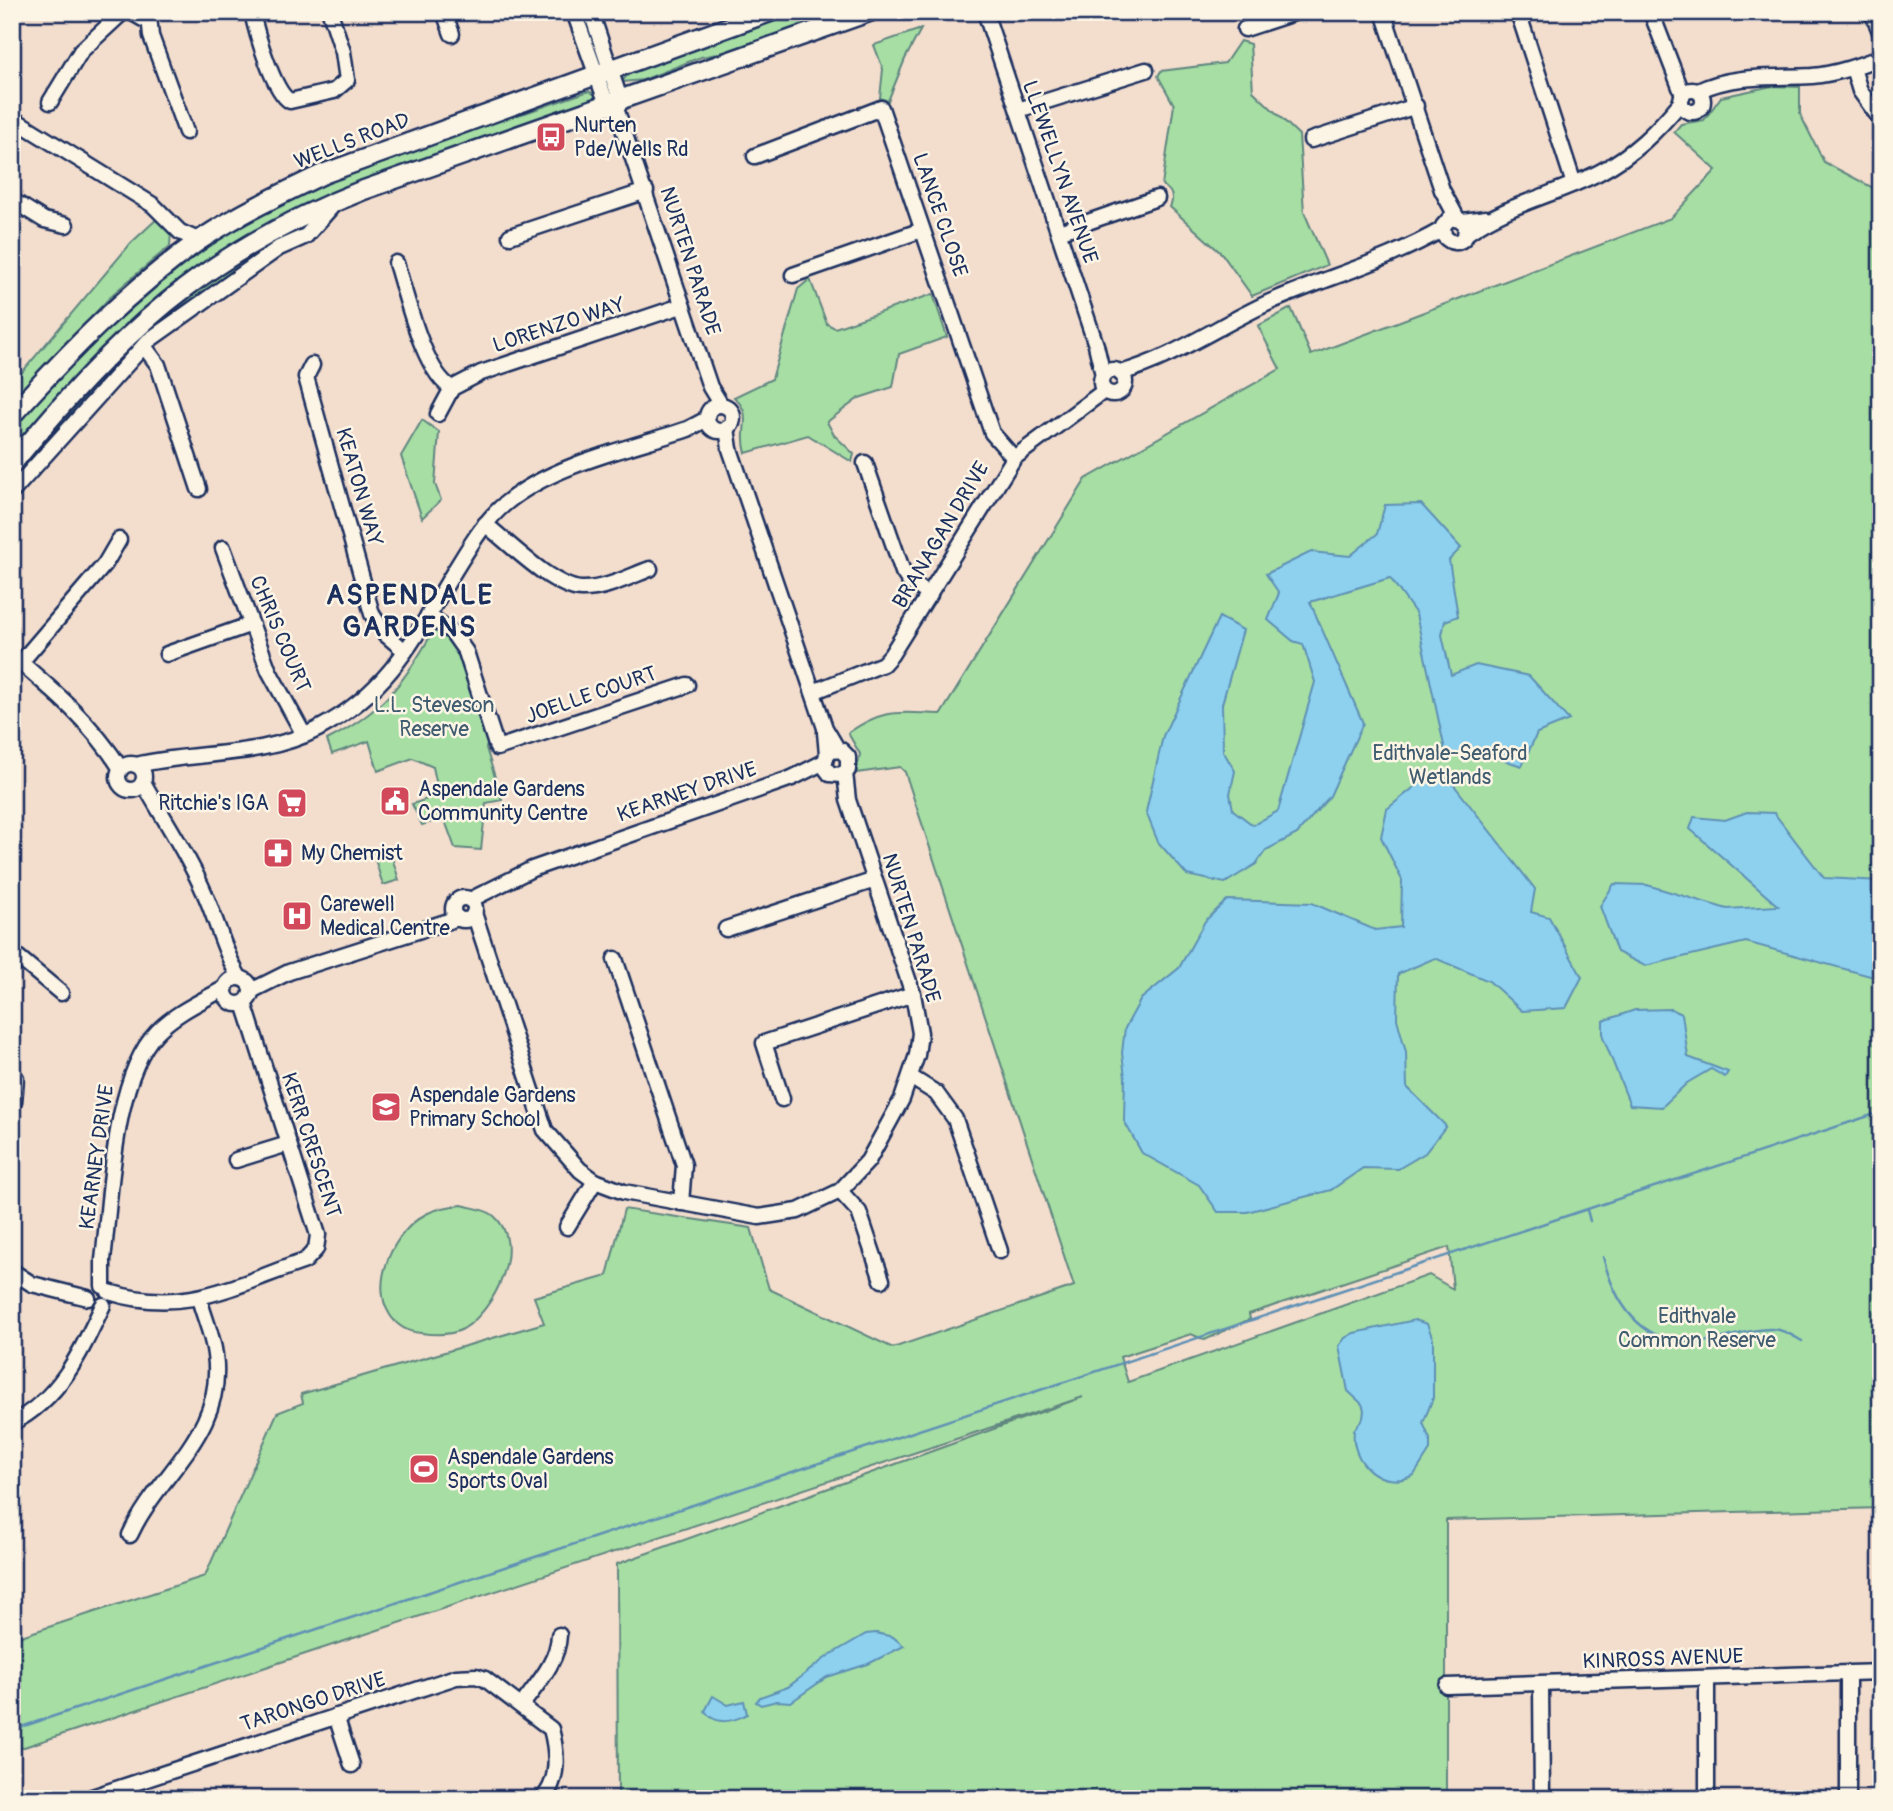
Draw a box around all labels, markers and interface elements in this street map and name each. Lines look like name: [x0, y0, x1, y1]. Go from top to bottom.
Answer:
street label: LLEWELLYN AVENUE: [1016, 77, 1104, 267]
street label: WELLS ROAD: [290, 107, 414, 175]
place label: Nurten Pde/Wells Rd: [574, 112, 689, 163]
bus stop icon: Nurten Pde/Wells Rd: [534, 120, 568, 154]
street label: LANCE CLOSE: [906, 149, 974, 281]
street label: NURTEN PARADE: [653, 183, 727, 339]
street label: LORENZO WAY: [489, 291, 629, 359]
street label: KEATON WAY: [329, 425, 389, 549]
street label: BRANAGAN DRIVE: [887, 457, 995, 613]
street label: CHRIS COURT: [243, 572, 317, 697]
district label: ASPENDALE GARDENS: [326, 578, 494, 645]
street label: JOELLE COURT: [522, 660, 660, 730]
park label: L.L. Steveson Reserve: [374, 692, 494, 743]
park label: Edithvale-Seaford Wetlands: [1372, 740, 1528, 791]
street label: KEARNEY DRIVE: [614, 755, 760, 829]
place label: Aspendale Gardens Community Centre: [418, 776, 588, 827]
public building icon: Aspendale Gardens Community Centre: [378, 784, 412, 818]
supermarket icon: Ritchie's IGA: [275, 786, 309, 820]
place label: Ritchie's IGA: [158, 790, 269, 817]
pharmacy icon: My Chemist: [261, 836, 295, 870]
place label: My Chemist: [301, 840, 403, 867]
street label: NURTEN PARADE: [875, 850, 947, 1006]
place label: Carewell Medical Centre: [320, 891, 451, 942]
hospital icon: Carewell Medical Centre: [280, 899, 314, 933]
street label: KERR CRESCENT: [275, 1069, 347, 1221]
place label: Aspendale Gardens Primary School: [409, 1082, 576, 1133]
street label: KEARNEY DRIVE: [73, 1083, 121, 1231]
school or university icon: Aspendale Gardens Primary School: [369, 1090, 403, 1124]
park label: Edithvale Common Reserve: [1618, 1303, 1777, 1354]
place label: Aspendale Gardens Sports Oval: [447, 1444, 614, 1495]
sports icon: Aspendale Gardens Sports Oval: [407, 1452, 441, 1486]
street label: KINROSS AVENUE: [1582, 1643, 1744, 1675]
street label: TARONGO DRIVE: [237, 1666, 389, 1738]

